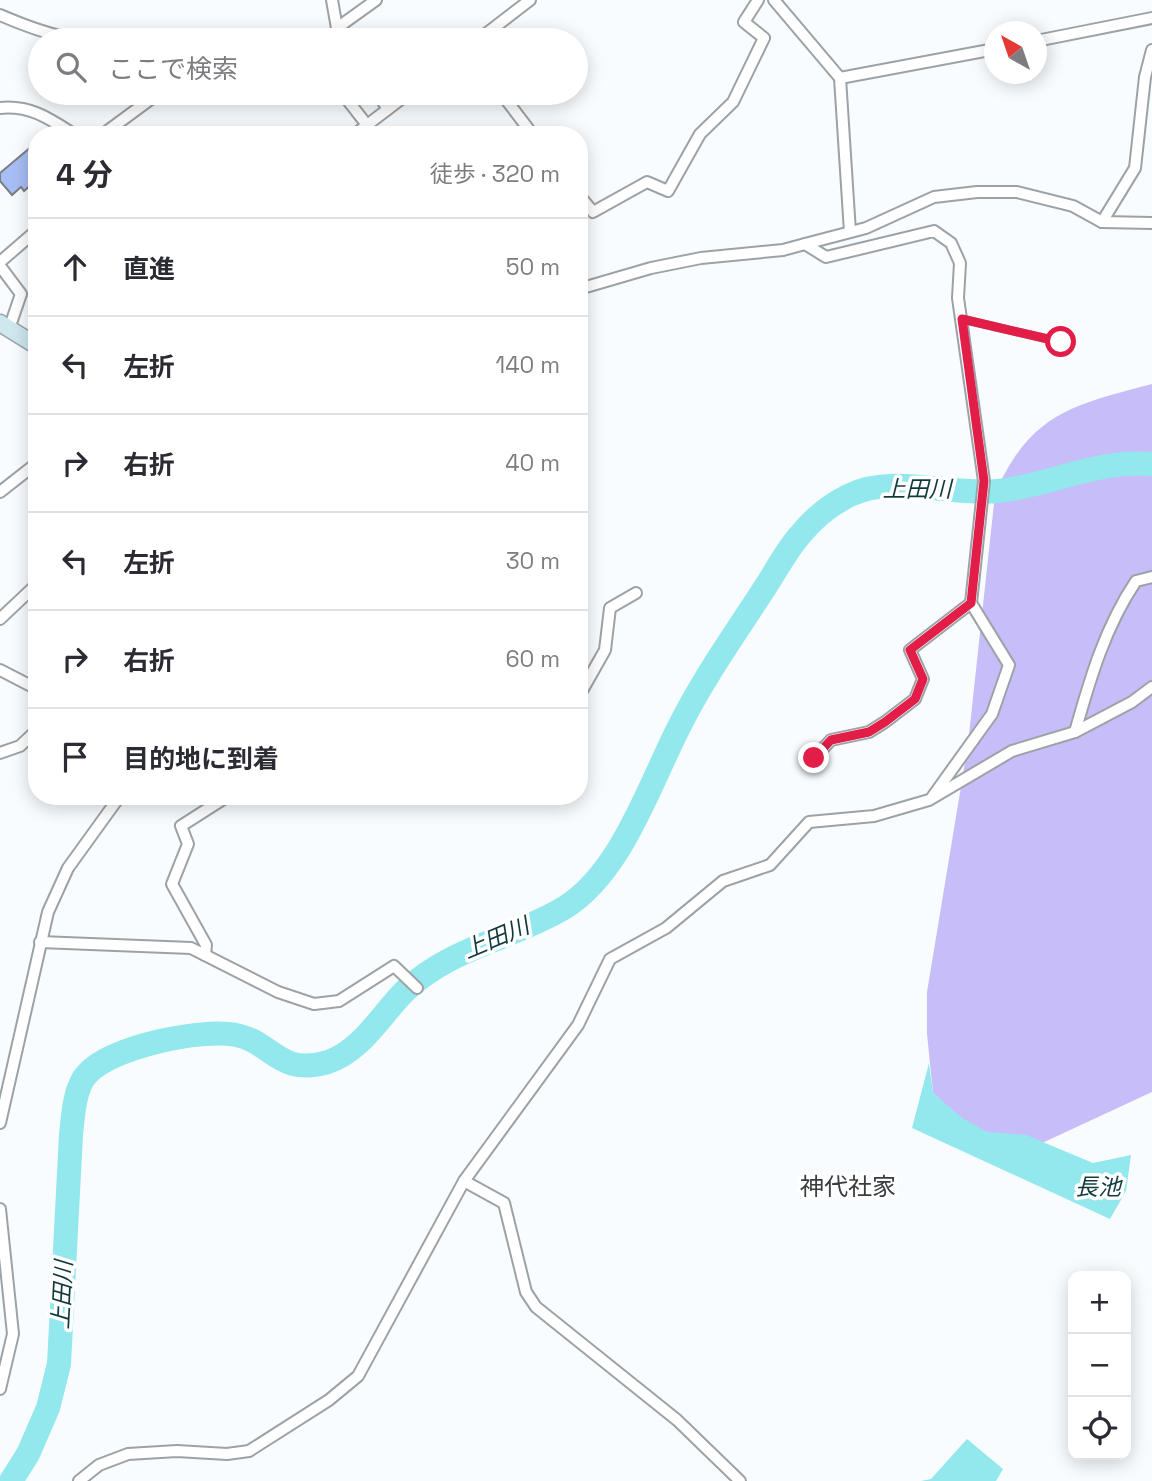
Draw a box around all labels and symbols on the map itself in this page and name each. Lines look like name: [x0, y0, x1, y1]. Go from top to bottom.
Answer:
north arrow: [984, 21, 1047, 84]
route start: [1045, 326, 1076, 357]
water label: 上田川: [883, 474, 955, 504]
route end: [798, 742, 829, 773]
water label: 上田川: [458, 910, 536, 965]
district label: 神代社家: [800, 1171, 896, 1202]
water label: 長池: [1075, 1172, 1123, 1202]
water label: 上田川: [45, 1257, 79, 1330]

